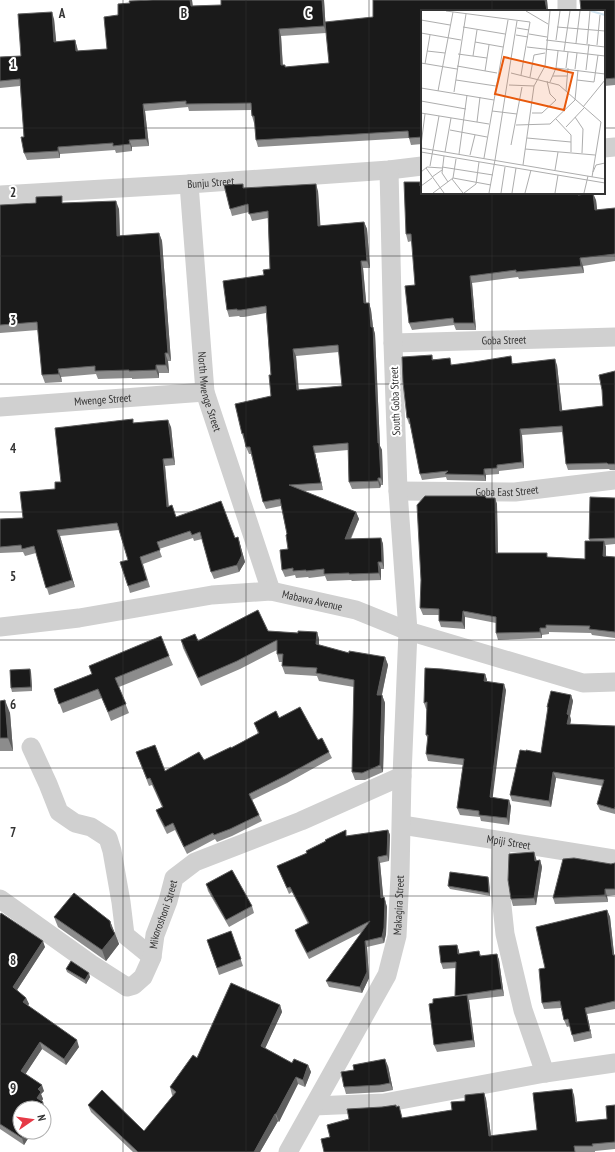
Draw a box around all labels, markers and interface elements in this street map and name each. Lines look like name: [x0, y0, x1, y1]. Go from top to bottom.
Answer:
text: A: [58, 5, 66, 22]
text: B: [181, 5, 187, 22]
text: C: [305, 5, 311, 22]
inset map: [421, 10, 605, 194]
text: 1: [10, 56, 16, 73]
street label: Bunju Street: [187, 174, 235, 191]
text: 2: [10, 184, 16, 201]
text: 3: [10, 312, 16, 329]
street label: Goba Street: [482, 332, 526, 348]
street label: North Mwenge Street: [195, 351, 225, 433]
street label: South Goba Street: [387, 366, 403, 436]
street label: Mwenge Street: [74, 390, 132, 409]
text: 4: [10, 440, 17, 457]
street label: Goba East Street: [476, 482, 539, 499]
text: 5: [10, 568, 16, 585]
street label: Mabawa Avenue: [281, 587, 344, 614]
text: 6: [10, 696, 16, 713]
text: 7: [10, 824, 16, 841]
street label: Mpiji Street: [486, 832, 532, 852]
street label: Makagira Street: [390, 875, 407, 935]
street label: Mikoroshoni Street: [146, 878, 180, 950]
text: 8: [10, 952, 16, 969]
text: 9: [10, 1080, 16, 1097]
north arrow: [12, 1100, 52, 1140]
text: N: [34, 1113, 49, 1122]

